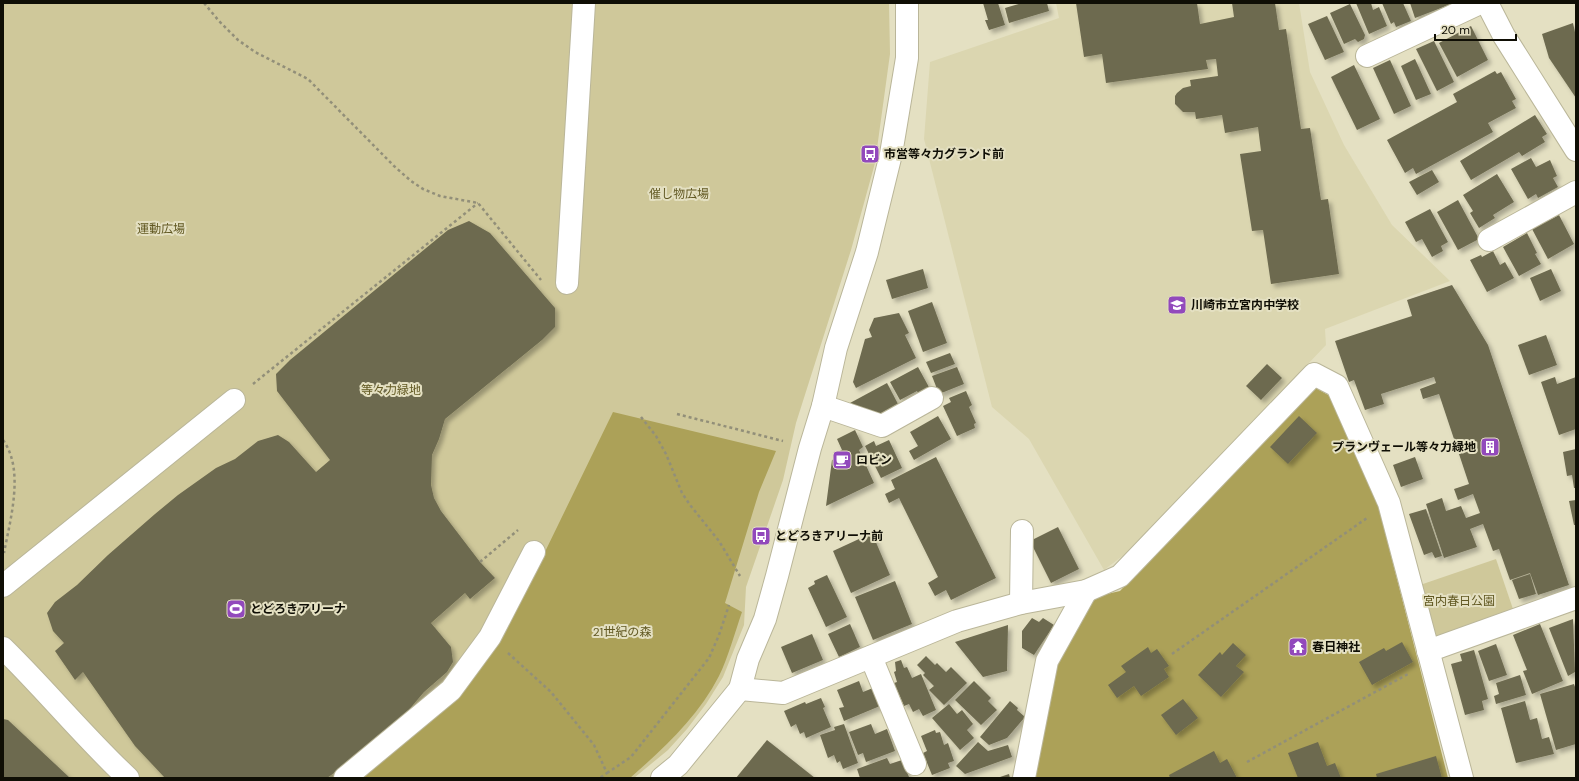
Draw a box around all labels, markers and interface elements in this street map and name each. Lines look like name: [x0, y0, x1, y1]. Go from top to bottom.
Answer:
scale bar: [1435, 16, 1516, 42]
text: 20 m: [1441, 22, 1470, 38]
bus stop icon: 市営等々力グランド前: [859, 143, 881, 165]
place label: 市営等々力グランド前: [884, 146, 1004, 162]
park label: 催し物広場: [649, 186, 709, 202]
park label: 運動広場: [137, 221, 185, 237]
school or university icon: 川崎市立宮内中学校: [1166, 294, 1188, 316]
place label: 川崎市立宮内中学校: [1191, 297, 1299, 313]
park label: 等々力緑地: [361, 382, 421, 398]
building icon: プランヴェール等々力緑地: [1479, 436, 1501, 458]
place label: プランヴェール等々力緑地: [1332, 439, 1476, 455]
cafe icon: ロビン: [831, 449, 853, 471]
place label: ロビン: [856, 452, 892, 468]
bus stop icon: とどろきアリーナ前: [750, 525, 772, 547]
place label: とどろきアリーナ前: [775, 528, 883, 544]
park label: 宮内春日公園: [1423, 593, 1495, 609]
sports icon: とどろきアリーナ: [225, 598, 247, 620]
place label: とどろきアリーナ: [250, 601, 346, 617]
park label: 21世紀の森: [593, 624, 651, 640]
temple icon: 春日神社: [1287, 636, 1309, 658]
place label: 春日神社: [1312, 639, 1360, 655]

